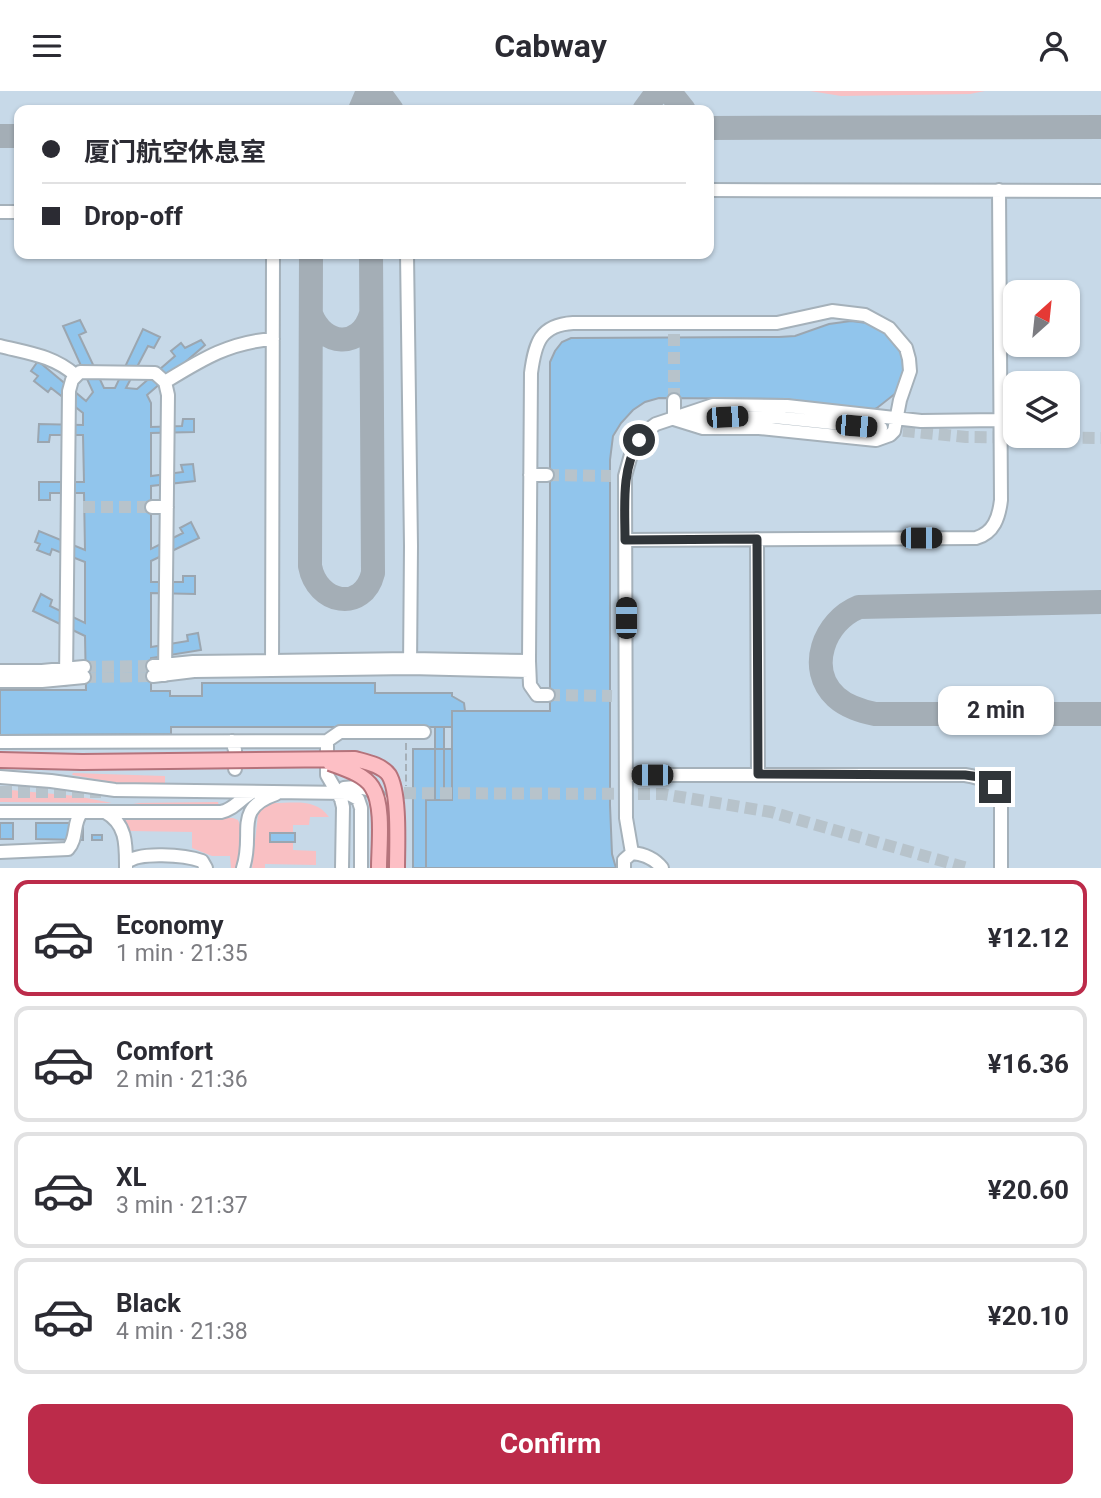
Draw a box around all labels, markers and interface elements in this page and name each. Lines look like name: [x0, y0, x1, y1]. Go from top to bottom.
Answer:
icon: menu: [28, 27, 66, 65]
text: Cabway: [494, 27, 607, 65]
icon: person: [1035, 27, 1073, 65]
text: 厦门航空休息室: [84, 137, 266, 167]
text: Drop-off: [84, 201, 183, 231]
north arrow: [1003, 280, 1080, 357]
map controls: [1003, 280, 1080, 448]
button: layers: [1003, 371, 1080, 448]
car: [706, 405, 749, 429]
car: [835, 414, 878, 438]
route start: [623, 424, 655, 456]
car: [901, 528, 943, 549]
car: [616, 597, 637, 639]
callout: 2 min: [937, 685, 1053, 735]
text: 2 min: [967, 697, 1025, 724]
car: [632, 765, 674, 786]
route end: [979, 771, 1011, 803]
icon: car: [32, 907, 95, 970]
text: Economy: [116, 910, 223, 940]
text: ¥12.12: [988, 923, 1069, 953]
text: 1 min · 21:35: [116, 940, 248, 967]
icon: car: [32, 1033, 95, 1096]
text: Comfort: [116, 1036, 213, 1066]
text: ¥16.36: [988, 1049, 1069, 1079]
text: 2 min · 21:36: [116, 1066, 248, 1093]
icon: car: [32, 1159, 95, 1222]
text: XL: [116, 1162, 147, 1192]
text: ¥20.60: [988, 1175, 1069, 1205]
text: 3 min · 21:37: [116, 1192, 248, 1219]
icon: car: [32, 1285, 95, 1348]
text: Black: [116, 1288, 181, 1318]
text: ¥20.10: [988, 1301, 1069, 1331]
text: 4 min · 21:38: [116, 1318, 248, 1345]
button: Confirm: [28, 1404, 1073, 1484]

